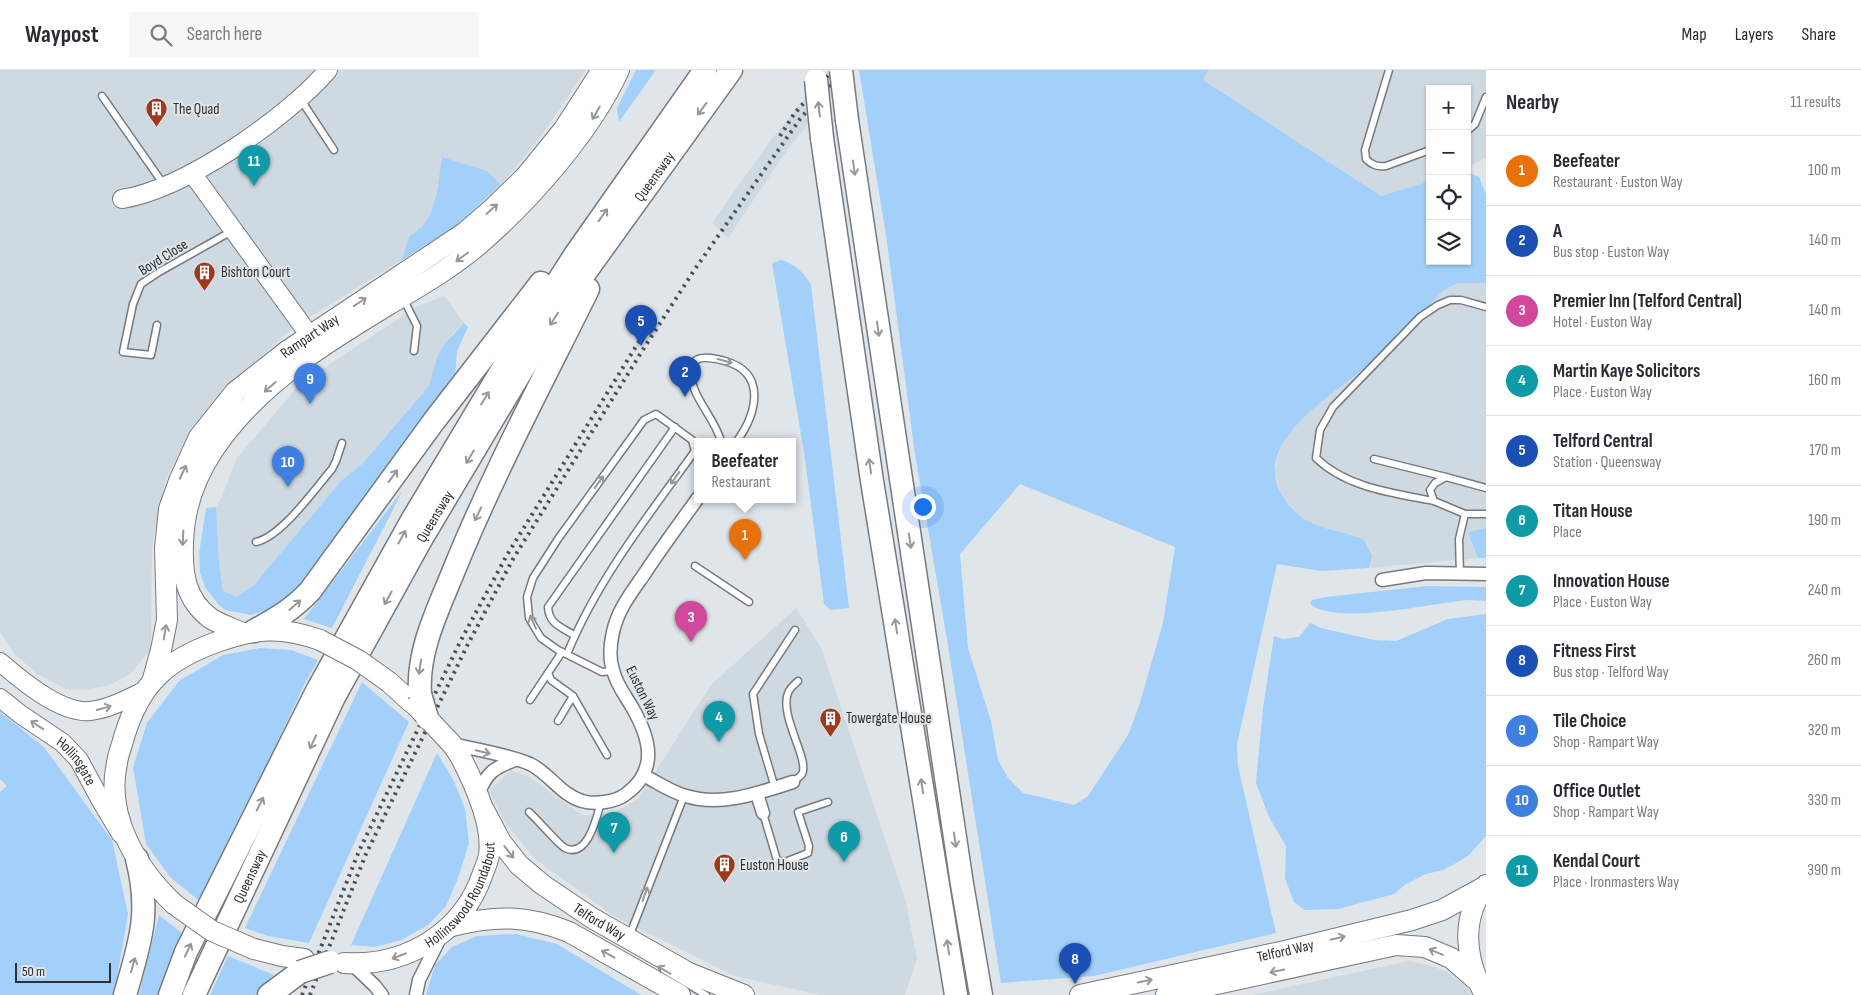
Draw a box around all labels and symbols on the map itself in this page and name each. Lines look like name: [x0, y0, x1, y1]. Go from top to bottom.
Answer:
building icon: The Quad: [145, 97, 169, 128]
place label: The Quad: [173, 100, 220, 119]
one-way arrow: [814, 101, 824, 117]
one-way arrow: [697, 102, 707, 116]
one-way arrow: [590, 105, 600, 119]
pin: 11: [238, 145, 270, 186]
street label: Queensway: [630, 148, 679, 206]
one-way arrow: [849, 160, 859, 176]
one-way arrow: [486, 203, 499, 215]
one-way arrow: [598, 208, 608, 222]
street label: Boyd Close: [135, 235, 192, 280]
one-way arrow: [455, 252, 469, 262]
building icon: Bishton Court: [193, 260, 217, 291]
place label: Bishton Court: [221, 263, 291, 282]
one-way arrow: [353, 297, 367, 307]
pin: 5: [625, 305, 657, 346]
street label: Rampart Way: [277, 310, 343, 363]
one-way arrow: [549, 311, 559, 325]
one-way arrow: [873, 320, 883, 336]
pin: 2: [669, 356, 701, 397]
one-way arrow: [716, 357, 732, 366]
pin: 9: [294, 363, 326, 404]
one-way arrow: [263, 381, 276, 393]
one-way arrow: [481, 391, 491, 405]
pin: 10: [272, 446, 304, 487]
one-way arrow: [464, 450, 474, 464]
one-way arrow: [865, 458, 875, 474]
one-way arrow: [179, 465, 188, 480]
one-way arrow: [388, 470, 399, 483]
one-way arrow: [670, 471, 680, 485]
one-way arrow: [594, 476, 605, 489]
street label: Queensway: [412, 487, 458, 546]
your location: [910, 494, 936, 520]
one-way arrow: [473, 506, 482, 521]
pin: 1: [729, 519, 761, 560]
one-way arrow: [179, 530, 188, 546]
one-way arrow: [398, 531, 408, 545]
one-way arrow: [905, 533, 915, 549]
one-way arrow: [383, 590, 393, 605]
one-way arrow: [289, 599, 302, 611]
pin: 3: [675, 601, 707, 642]
one-way arrow: [527, 615, 537, 630]
one-way arrow: [890, 618, 900, 634]
one-way arrow: [160, 624, 170, 640]
one-way arrow: [415, 659, 425, 675]
street label: Euston Way: [621, 663, 664, 724]
pin: 4: [703, 701, 735, 742]
one-way arrow: [95, 703, 111, 712]
building icon: Towergate House: [818, 706, 842, 737]
place label: Towergate House: [846, 709, 932, 728]
one-way arrow: [30, 720, 44, 730]
street label: Hollinsgate: [53, 732, 100, 789]
one-way arrow: [308, 734, 317, 749]
one-way arrow: [475, 748, 491, 757]
one-way arrow: [916, 779, 926, 795]
one-way arrow: [256, 797, 265, 812]
pin: 7: [598, 812, 630, 853]
pin: 6: [828, 821, 860, 862]
one-way arrow: [950, 832, 960, 848]
street label: Hollinswood Roundabout: [421, 841, 500, 952]
one-way arrow: [504, 845, 514, 859]
street label: Queensway: [229, 846, 271, 907]
building icon: Euston House: [712, 853, 736, 884]
place label: Euston House: [740, 856, 809, 875]
one-way arrow: [641, 887, 650, 902]
street label: Telford Way: [569, 899, 629, 945]
one-way arrow: [1329, 933, 1345, 942]
street label: Telford Way: [1255, 935, 1316, 967]
one-way arrow: [942, 939, 952, 955]
one-way arrow: [183, 943, 193, 958]
pin: 8: [1059, 943, 1091, 984]
one-way arrow: [1429, 946, 1444, 956]
one-way arrow: [600, 949, 615, 959]
one-way arrow: [392, 952, 407, 961]
one-way arrow: [129, 958, 139, 974]
scale bar: [15, 960, 111, 983]
one-way arrow: [658, 965, 672, 975]
one-way arrow: [1270, 967, 1286, 977]
one-way arrow: [1136, 976, 1152, 985]

